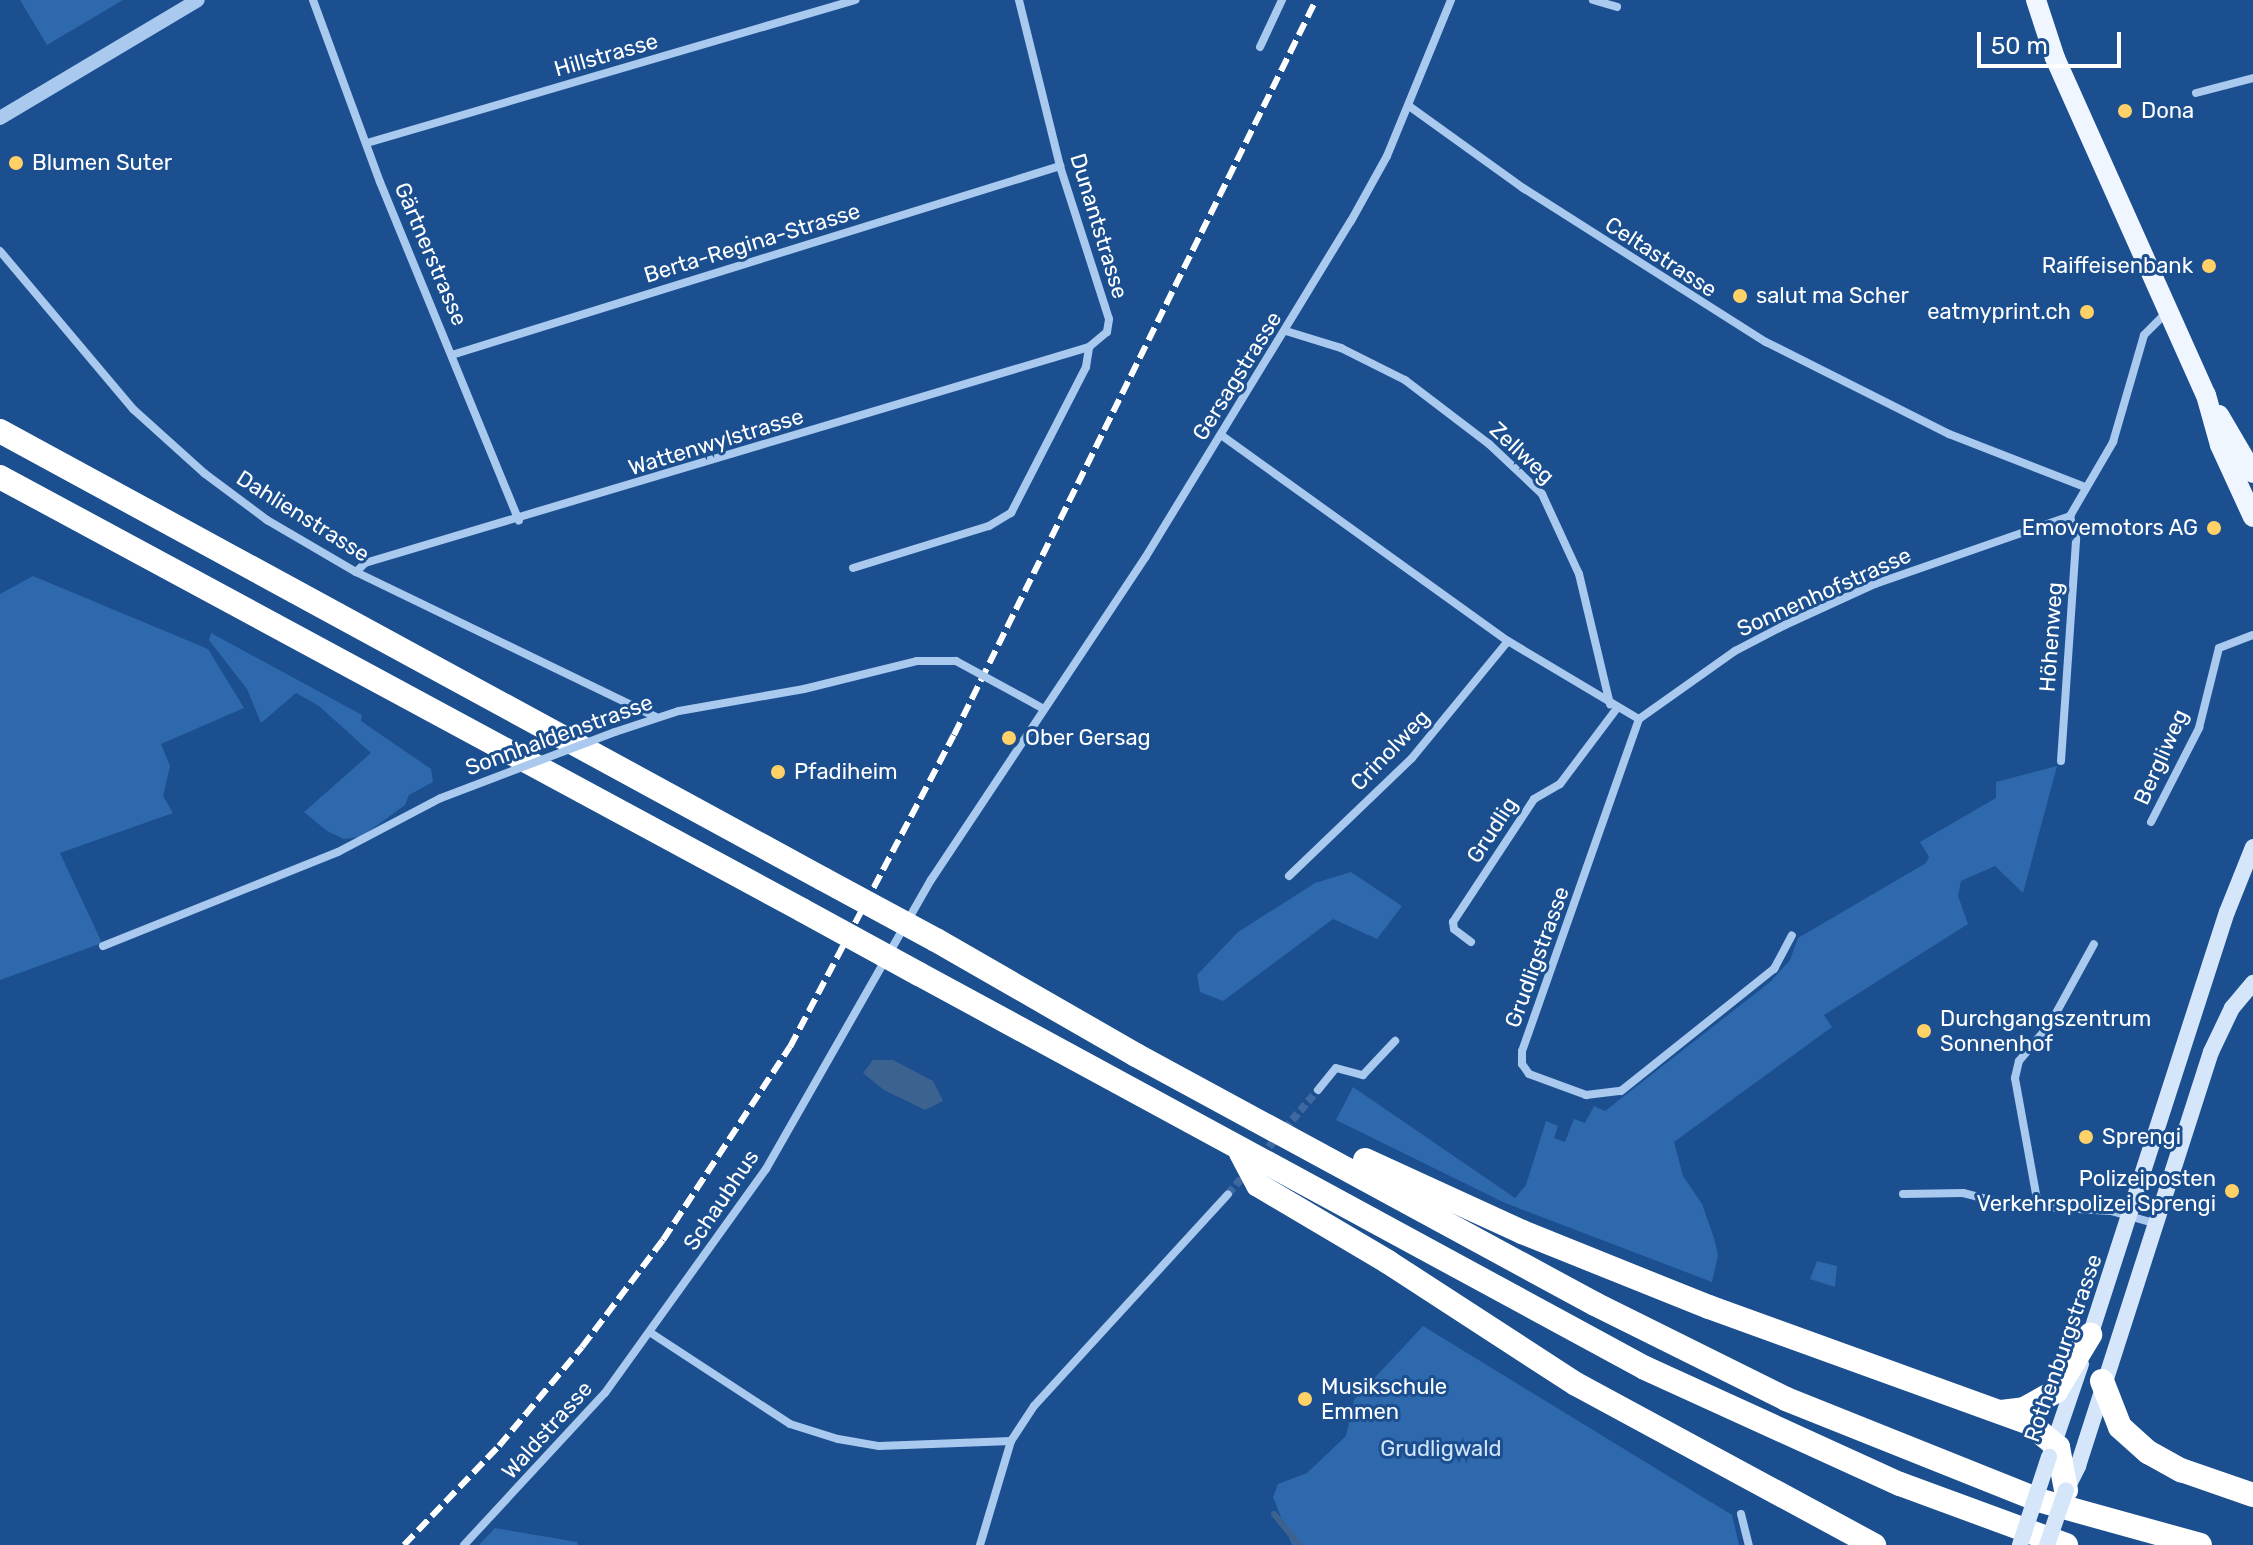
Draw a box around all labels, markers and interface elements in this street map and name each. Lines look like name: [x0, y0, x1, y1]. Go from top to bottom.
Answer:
scale bar: [1981, 16, 2125, 66]
street label: Hillstrasse: [551, 28, 661, 82]
text: 50 m: [1991, 32, 2048, 60]
place label: Dona: [2141, 98, 2194, 124]
marker: Dona: [2116, 102, 2134, 120]
place label: Blumen Suter: [32, 150, 172, 176]
street label: Dunantstrasse: [1064, 150, 1134, 302]
marker: Blumen Suter: [7, 154, 25, 172]
street label: Gärtnerstrasse: [389, 178, 473, 330]
street label: Berta-Regina-Strasse: [641, 198, 863, 288]
street label: Celtastrasse: [1600, 211, 1722, 303]
place label: Raiffeisenbank: [2042, 253, 2193, 279]
marker: Raiffeisenbank: [2200, 257, 2218, 275]
place label: salut ma Scher: [1756, 283, 1909, 309]
marker: salut ma Scher: [1731, 287, 1749, 305]
place label: eatmyprint.ch: [1927, 299, 2071, 325]
marker: eatmyprint.ch: [2078, 303, 2096, 321]
street label: Gersagstrasse: [1187, 307, 1287, 445]
street label: Wattenwylstrasse: [625, 403, 807, 481]
street label: Zellweg: [1484, 417, 1560, 489]
street label: Dahlienstrasse: [232, 465, 374, 567]
place label: Emovemotors AG: [2021, 515, 2198, 541]
marker: Emovemotors AG: [2205, 519, 2223, 537]
street label: Sonnenhofstrasse: [1733, 542, 1915, 642]
street label: Höhenweg: [2034, 581, 2068, 693]
street label: Sonnhaldenstrasse: [462, 689, 656, 781]
street label: Crinolweg: [1345, 704, 1435, 796]
street label: Bergliweg: [2128, 705, 2194, 809]
place label: Ober Gersag: [1025, 725, 1151, 751]
marker: Ober Gersag: [1000, 729, 1018, 747]
place label: Pfadiheim: [794, 759, 898, 785]
marker: Pfadiheim: [769, 763, 787, 781]
street label: Grudlig: [1461, 792, 1523, 868]
street label: Grudligstrasse: [1499, 883, 1575, 1031]
place label: Durchgangszentrum Sonnenhof: [1940, 1005, 2151, 1056]
marker: Durchgangszentrum Sonnenhof: [1915, 1022, 1933, 1040]
place label: Sprengi: [2102, 1124, 2181, 1150]
marker: Sprengi: [2077, 1128, 2095, 1146]
street label: Schaubhus: [678, 1145, 764, 1255]
place label: Polizeiposten Verkehrspolizei Sprengi: [1976, 1165, 2216, 1216]
marker: Polizeiposten Verkehrspolizei Sprengi: [2223, 1182, 2241, 1200]
street label: Rothenburgstrasse: [2018, 1251, 2108, 1445]
place label: Musikschule Emmen: [1321, 1373, 1447, 1424]
street label: Waldstrasse: [496, 1376, 598, 1484]
marker: Musikschule Emmen: [1296, 1390, 1314, 1408]
park label: Grudligwald: [1380, 1436, 1502, 1462]

